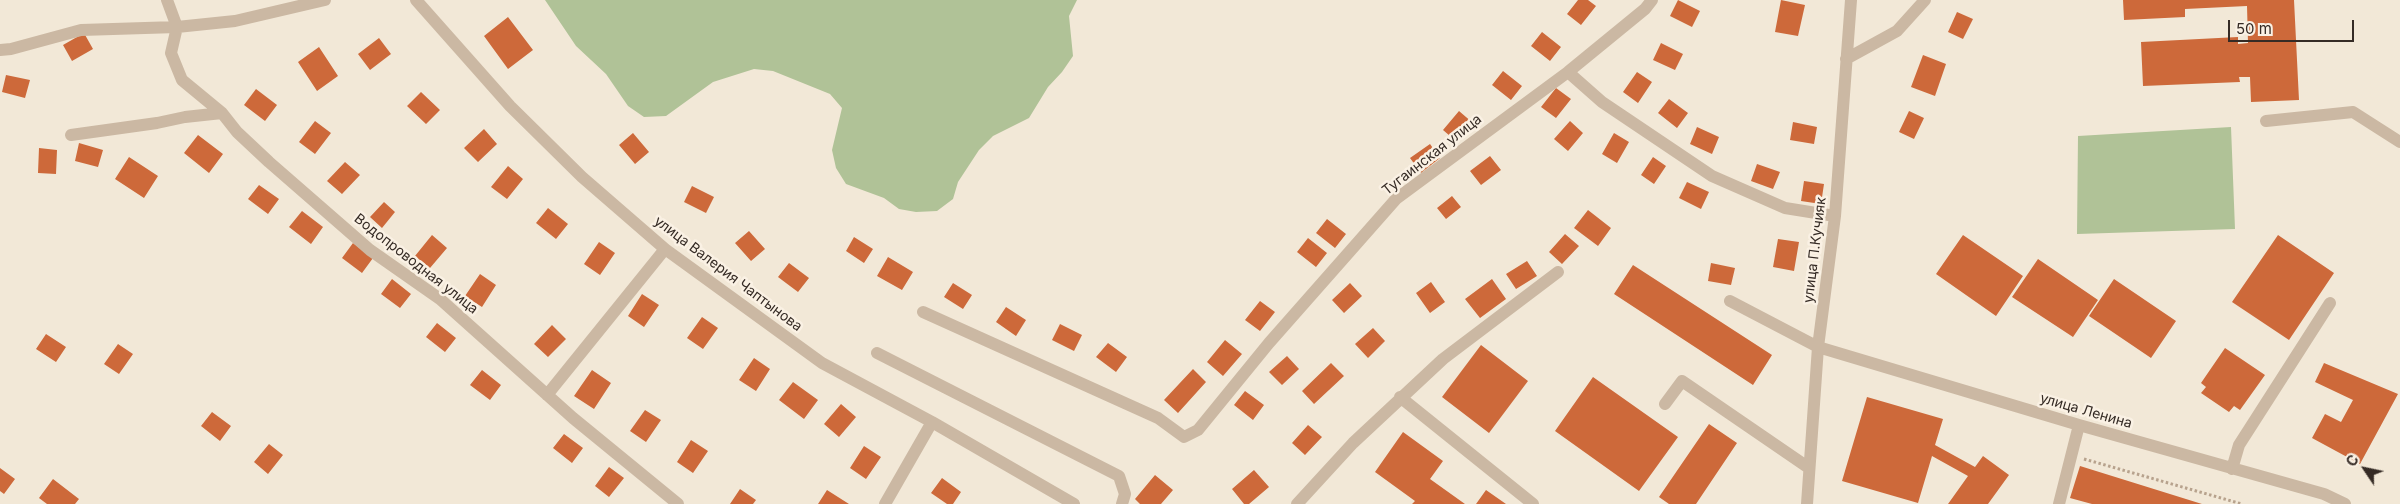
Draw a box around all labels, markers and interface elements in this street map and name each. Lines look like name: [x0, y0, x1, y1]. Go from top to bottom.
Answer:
scale bar: [2230, 10, 2356, 42]
text: 50 m: [2236, 19, 2272, 38]
street label: Тугаинская улица: [1379, 111, 1485, 199]
street label: улица П.Кучияк: [1800, 196, 1830, 304]
street label: Водопроводная улица: [351, 210, 481, 318]
street label: улица Валерия Чаптынова: [651, 213, 805, 335]
street label: улица Ленина: [2038, 390, 2134, 432]
north arrow: [2340, 444, 2390, 494]
text: С: [2342, 451, 2362, 469]

